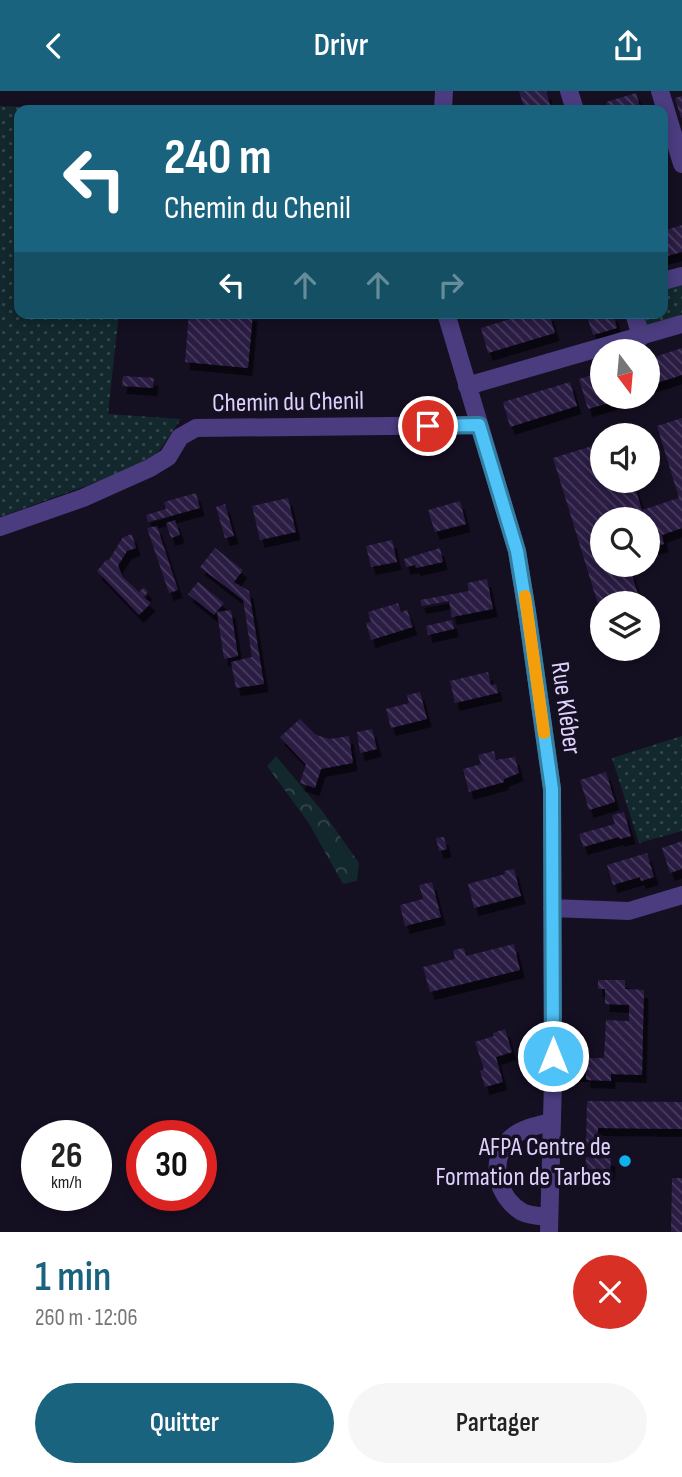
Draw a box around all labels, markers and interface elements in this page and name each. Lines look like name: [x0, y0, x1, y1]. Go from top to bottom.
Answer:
text: Drivr: [314, 26, 368, 65]
icon: back: [35, 27, 73, 65]
icon: share: [609, 27, 647, 65]
text: 240 m: [164, 129, 272, 188]
icon: left: [49, 133, 140, 224]
text: Chemin du Chenil: [164, 189, 351, 228]
icon: left: [213, 266, 251, 304]
icon: ahead: [286, 266, 324, 304]
icon: ahead: [359, 266, 397, 304]
icon: right: [432, 266, 470, 304]
north arrow: [590, 339, 660, 409]
map controls: [590, 339, 660, 661]
street label: Chemin du Chenil: [212, 386, 364, 419]
pin: [398, 396, 458, 456]
icon: arrive: [409, 407, 447, 445]
button: sound: [590, 423, 660, 493]
button: search: [590, 507, 660, 577]
button: layers: [590, 591, 660, 661]
street label: Rue Kléber: [544, 660, 587, 757]
position arrow: [516, 1019, 590, 1093]
speed limit sign: 30: [126, 1120, 217, 1211]
place label: AFPA Centre de Formation de Tarbes: [435, 1132, 611, 1193]
text: 26: [51, 1135, 82, 1178]
marker: AFPA Centre de Formation de Tarbes: [617, 1153, 633, 1169]
text: km/h: [51, 1172, 82, 1193]
text: 1 min: [35, 1252, 111, 1303]
button: close: [573, 1255, 647, 1329]
text: 260 m · 12:06: [35, 1304, 138, 1332]
button: Quitter: [35, 1383, 334, 1463]
button: Partager: [348, 1383, 647, 1463]

